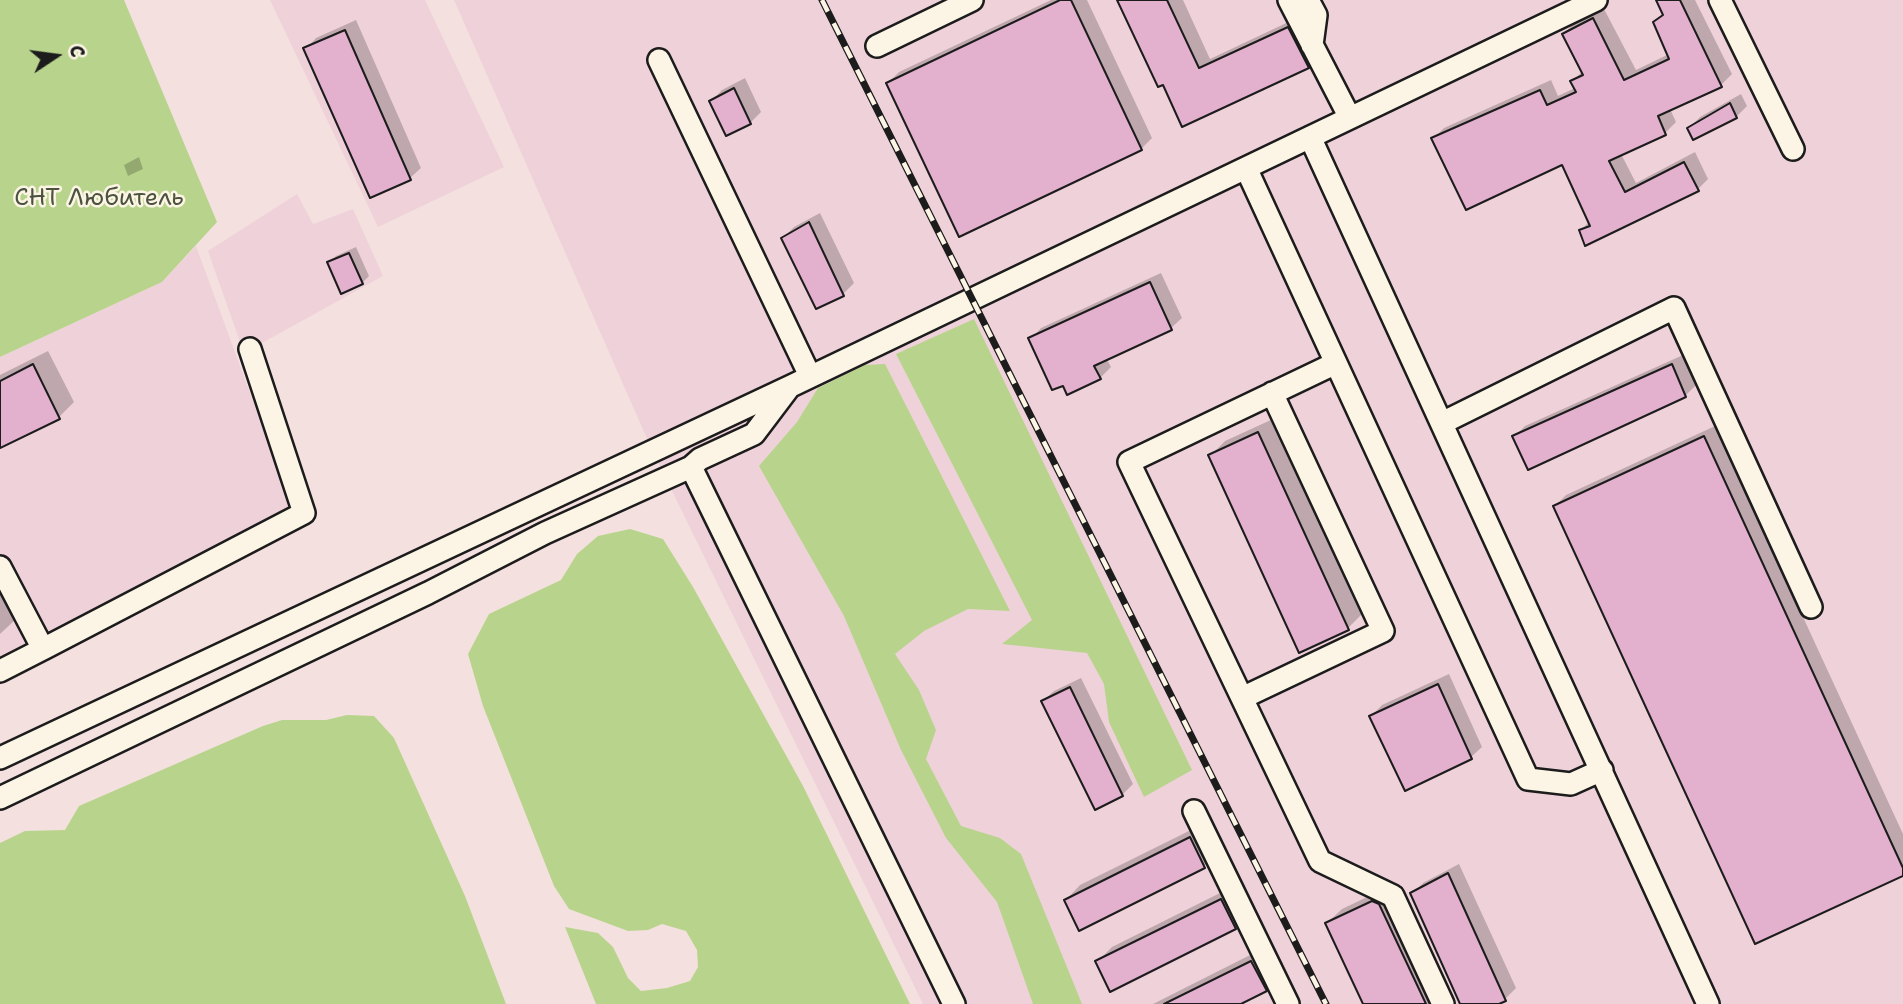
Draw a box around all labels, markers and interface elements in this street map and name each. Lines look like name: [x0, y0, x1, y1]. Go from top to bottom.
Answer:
north arrow: [21, 21, 91, 91]
text: С: [63, 43, 90, 60]
park label: СНТ Любитель: [14, 185, 184, 213]

